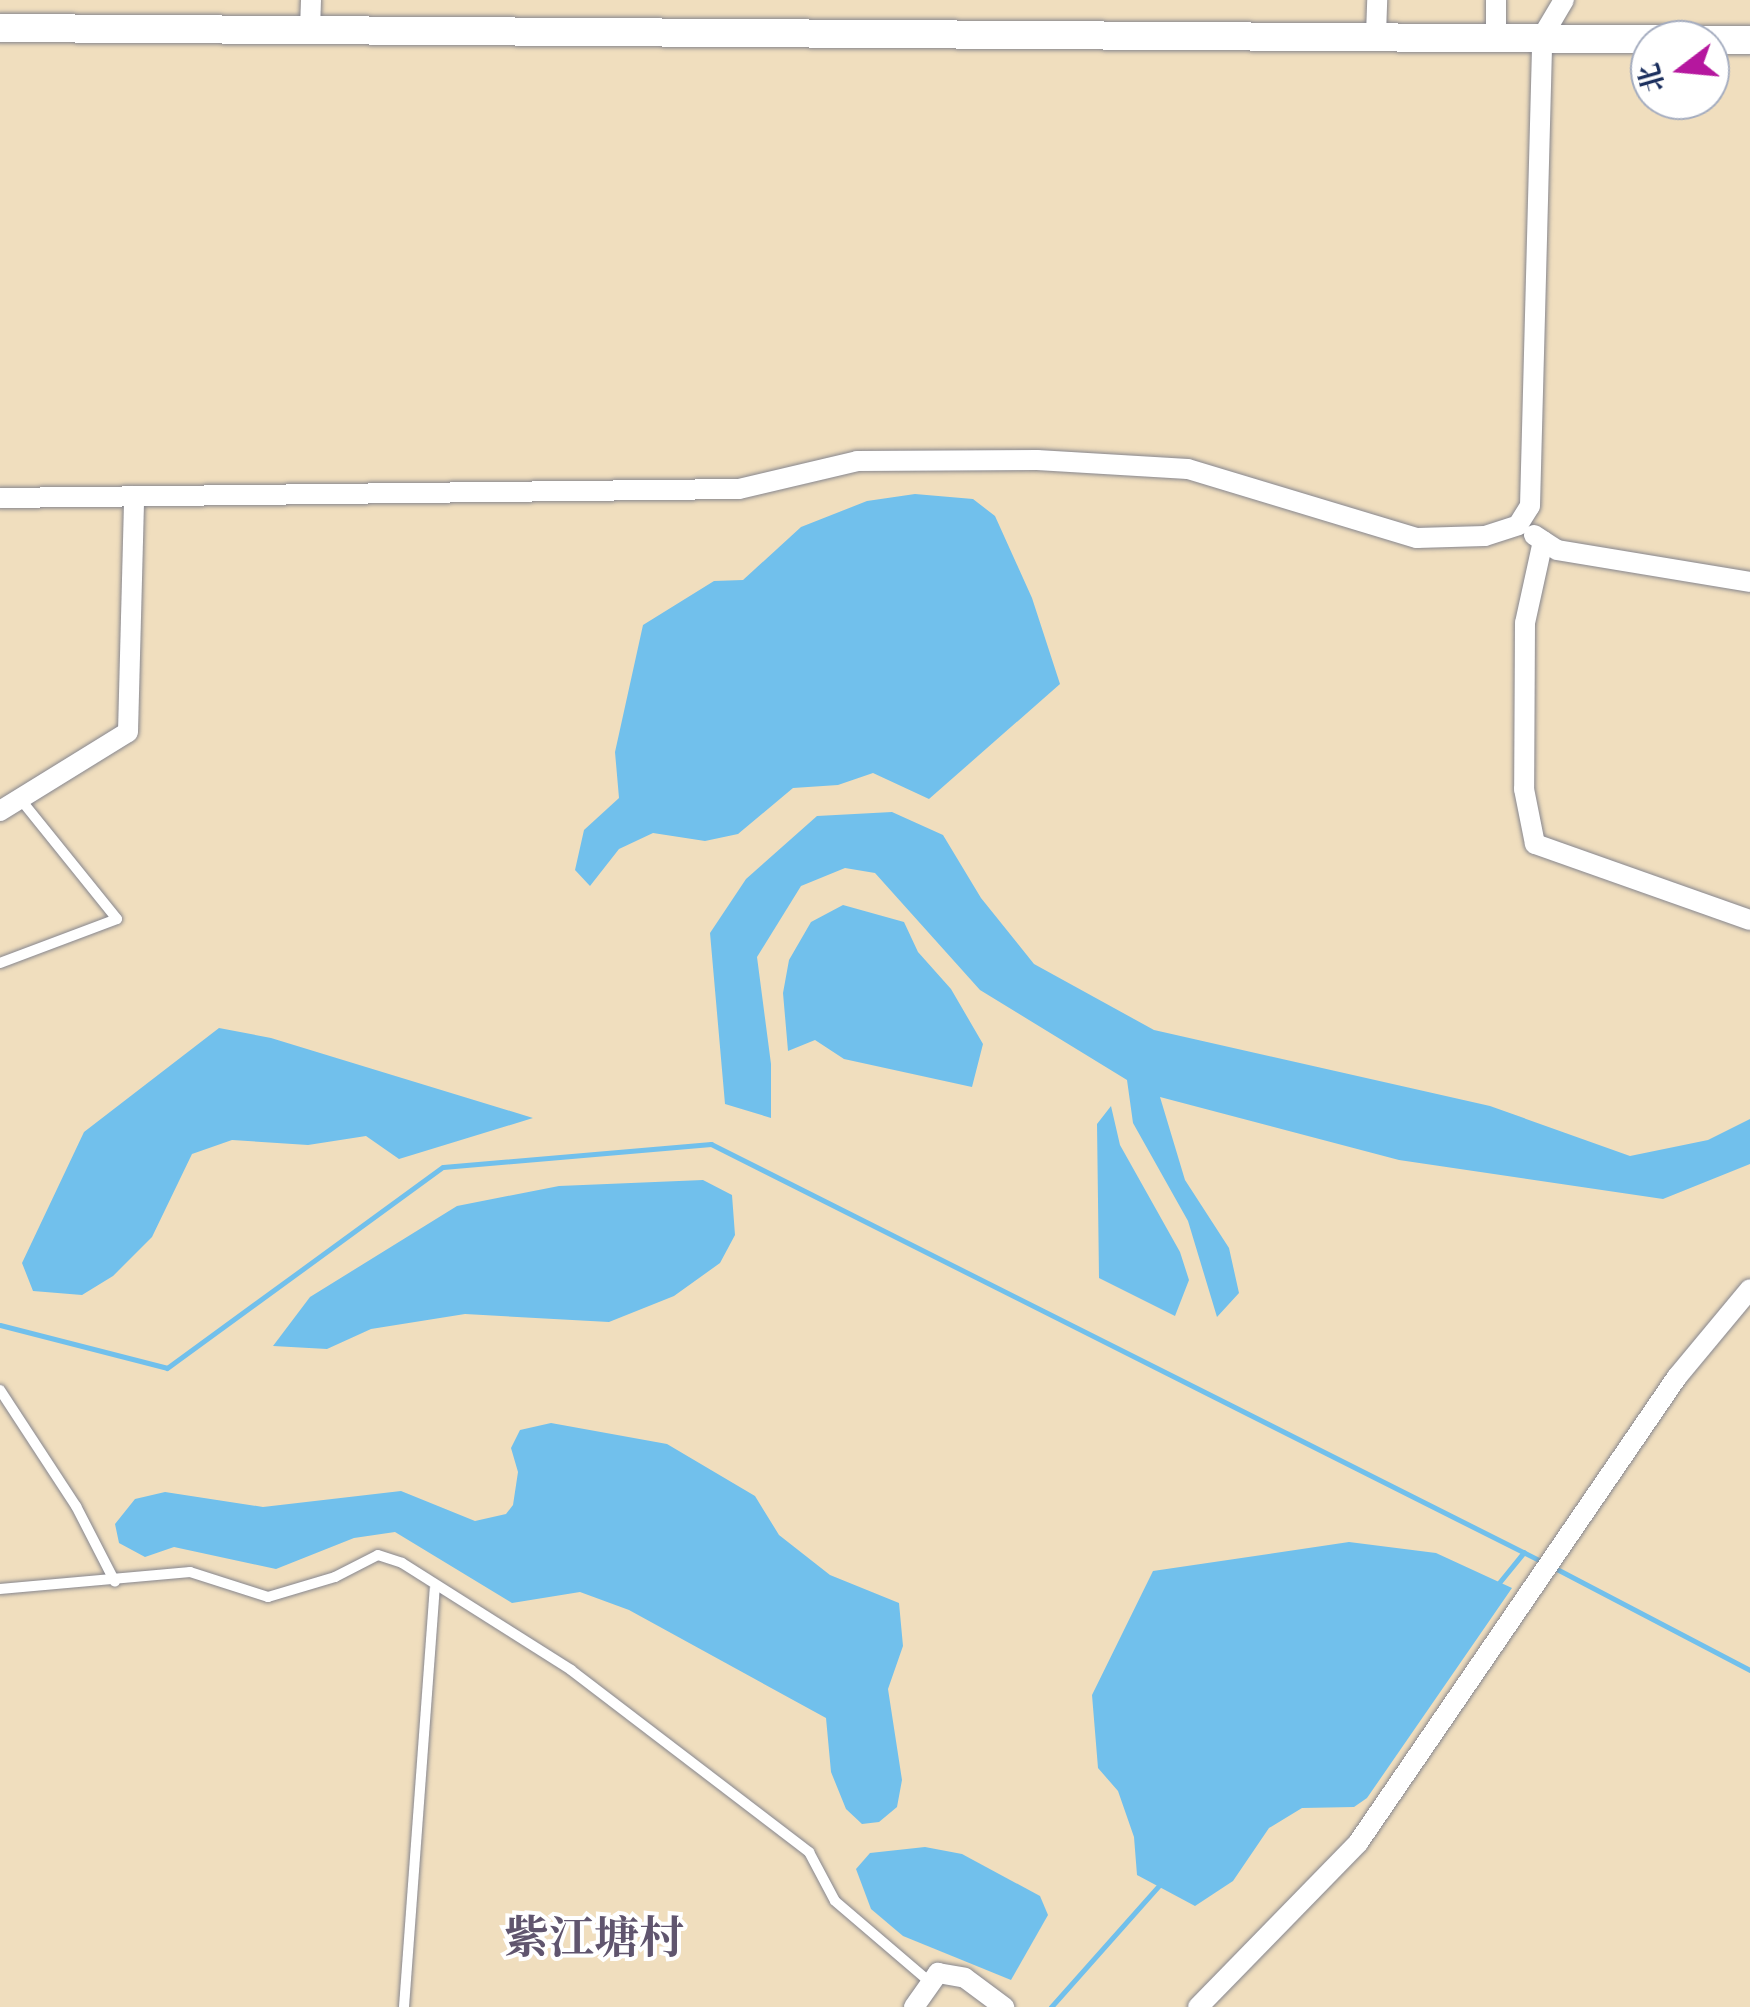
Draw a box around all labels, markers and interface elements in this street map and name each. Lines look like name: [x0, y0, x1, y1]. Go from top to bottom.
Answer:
north arrow: [1630, 20, 1730, 120]
text: 北: [1632, 60, 1673, 96]
district label: 紫江塘村: [504, 1913, 684, 1967]

